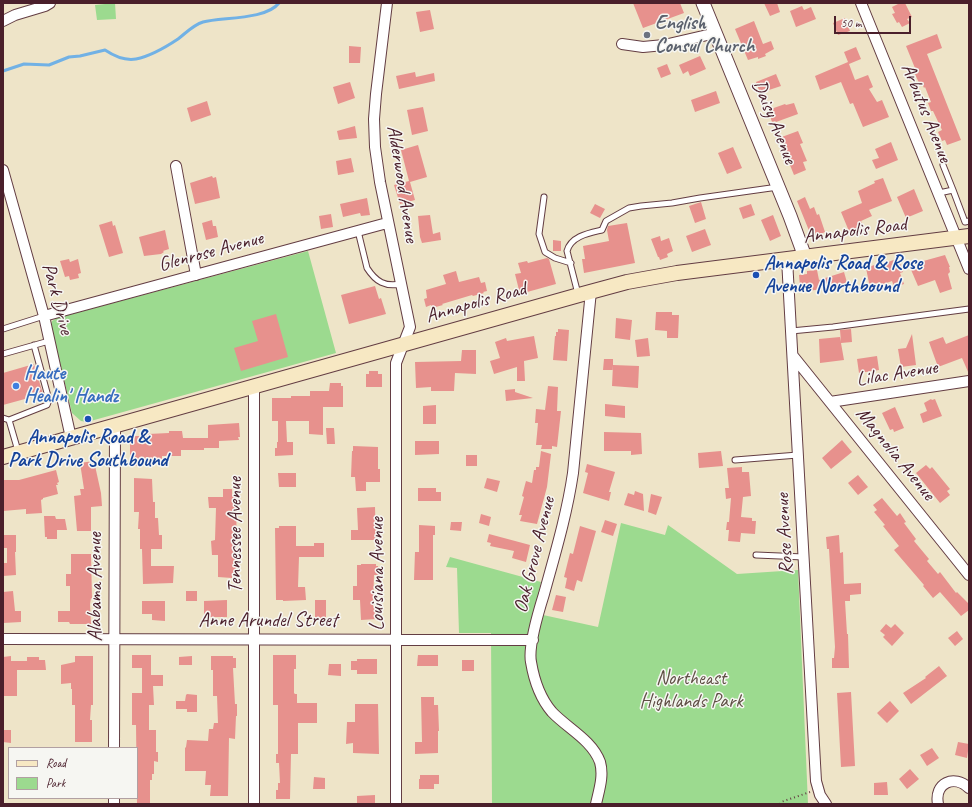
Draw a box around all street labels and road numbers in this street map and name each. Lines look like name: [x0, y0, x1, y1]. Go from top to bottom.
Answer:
street label: Arbutus Avenue: [895, 60, 957, 166]
street label: Daisy Avenue: [746, 76, 802, 168]
street label: Alderwood Avenue: [381, 124, 423, 244]
street label: Annapolis Road: [802, 213, 908, 249]
street label: Glenrose Avenue: [156, 227, 266, 277]
street label: Park Drive: [36, 261, 78, 337]
street label: Annapolis Road: [423, 277, 529, 329]
street label: Lilac Avenue: [855, 356, 939, 392]
street label: Magnolia Avenue: [850, 403, 940, 505]
street label: Tennessee Avenue: [224, 477, 248, 593]
street label: Rose Avenue: [771, 493, 799, 575]
street label: Oak Grove Avenue: [509, 495, 561, 615]
street label: Louisiana Avenue: [366, 517, 390, 631]
street label: Alabama Avenue: [84, 532, 108, 642]
street label: Anne Arundel Street: [199, 609, 337, 633]

